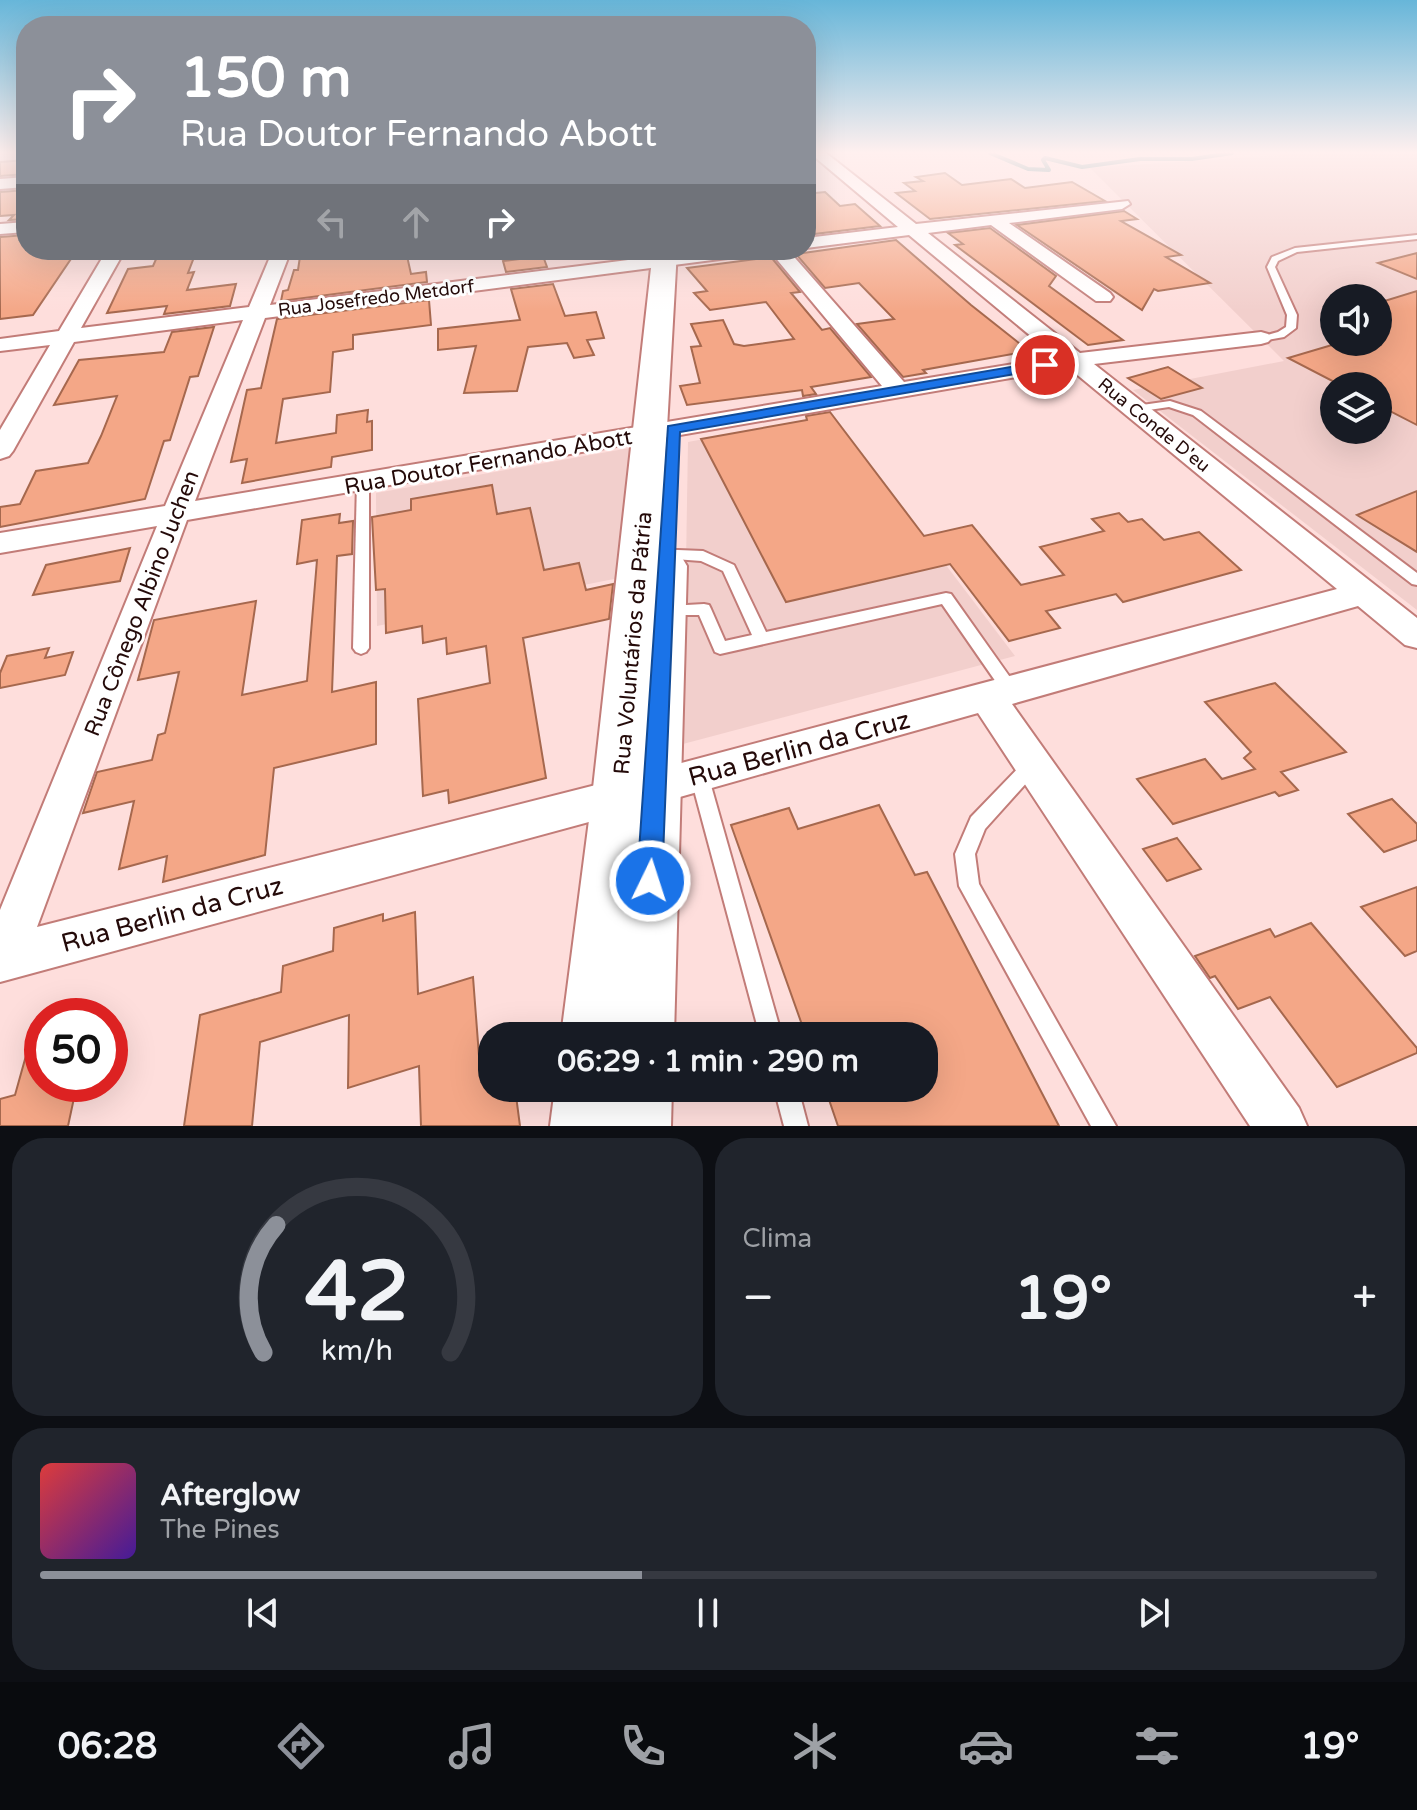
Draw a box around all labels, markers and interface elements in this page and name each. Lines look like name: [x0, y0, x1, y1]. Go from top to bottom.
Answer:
text: 150 m: [180, 45, 351, 112]
icon: right: [48, 48, 152, 152]
text: Rua Doutor Fernando Abott: [180, 113, 657, 156]
icon: left: [310, 200, 354, 244]
icon: ahead: [394, 200, 438, 244]
icon: right: [478, 200, 522, 244]
street label: Rua Josefredo Metdorf: [277, 275, 475, 321]
map controls: [1320, 284, 1392, 444]
button: sound: [1320, 284, 1392, 356]
pin: [1011, 331, 1079, 399]
icon: arrive: [1023, 343, 1067, 387]
button: layers: [1320, 372, 1392, 444]
street label: Rua Conde D'eu: [1094, 373, 1214, 477]
street label: Rua Doutor Fernando Abott: [342, 424, 634, 500]
street label: Rua Cônego Albino Juchen: [79, 467, 205, 740]
street label: Rua Voluntários da Pátria: [609, 511, 657, 776]
street label: Rua Berlin da Cruz: [685, 704, 913, 793]
position arrow: [608, 839, 692, 923]
street label: Rua Berlin da Cruz: [58, 870, 286, 959]
speed limit sign: 50: [24, 998, 128, 1102]
text: 06:29 · 1 min · 290 m: [557, 1043, 859, 1080]
text: Clima: [743, 1223, 812, 1254]
text: 42: [305, 1243, 409, 1343]
text: 19°: [1014, 1263, 1112, 1335]
text: −: [743, 1272, 774, 1325]
text: +: [1352, 1272, 1377, 1325]
text: km/h: [321, 1334, 393, 1368]
text: Afterglow: [160, 1477, 300, 1514]
text: The Pines: [160, 1514, 280, 1545]
icon: previous: [241, 1591, 285, 1635]
icon: pause: [686, 1591, 730, 1635]
icon: next: [1132, 1591, 1176, 1635]
icon: directions: [273, 1718, 329, 1774]
icon: music: [444, 1718, 500, 1774]
icon: phone: [615, 1718, 671, 1774]
icon: climate: [787, 1718, 843, 1774]
icon: car: [958, 1718, 1014, 1774]
icon: filters: [1129, 1718, 1185, 1774]
text: 06:28: [58, 1725, 157, 1768]
text: 19°: [1301, 1725, 1359, 1768]

